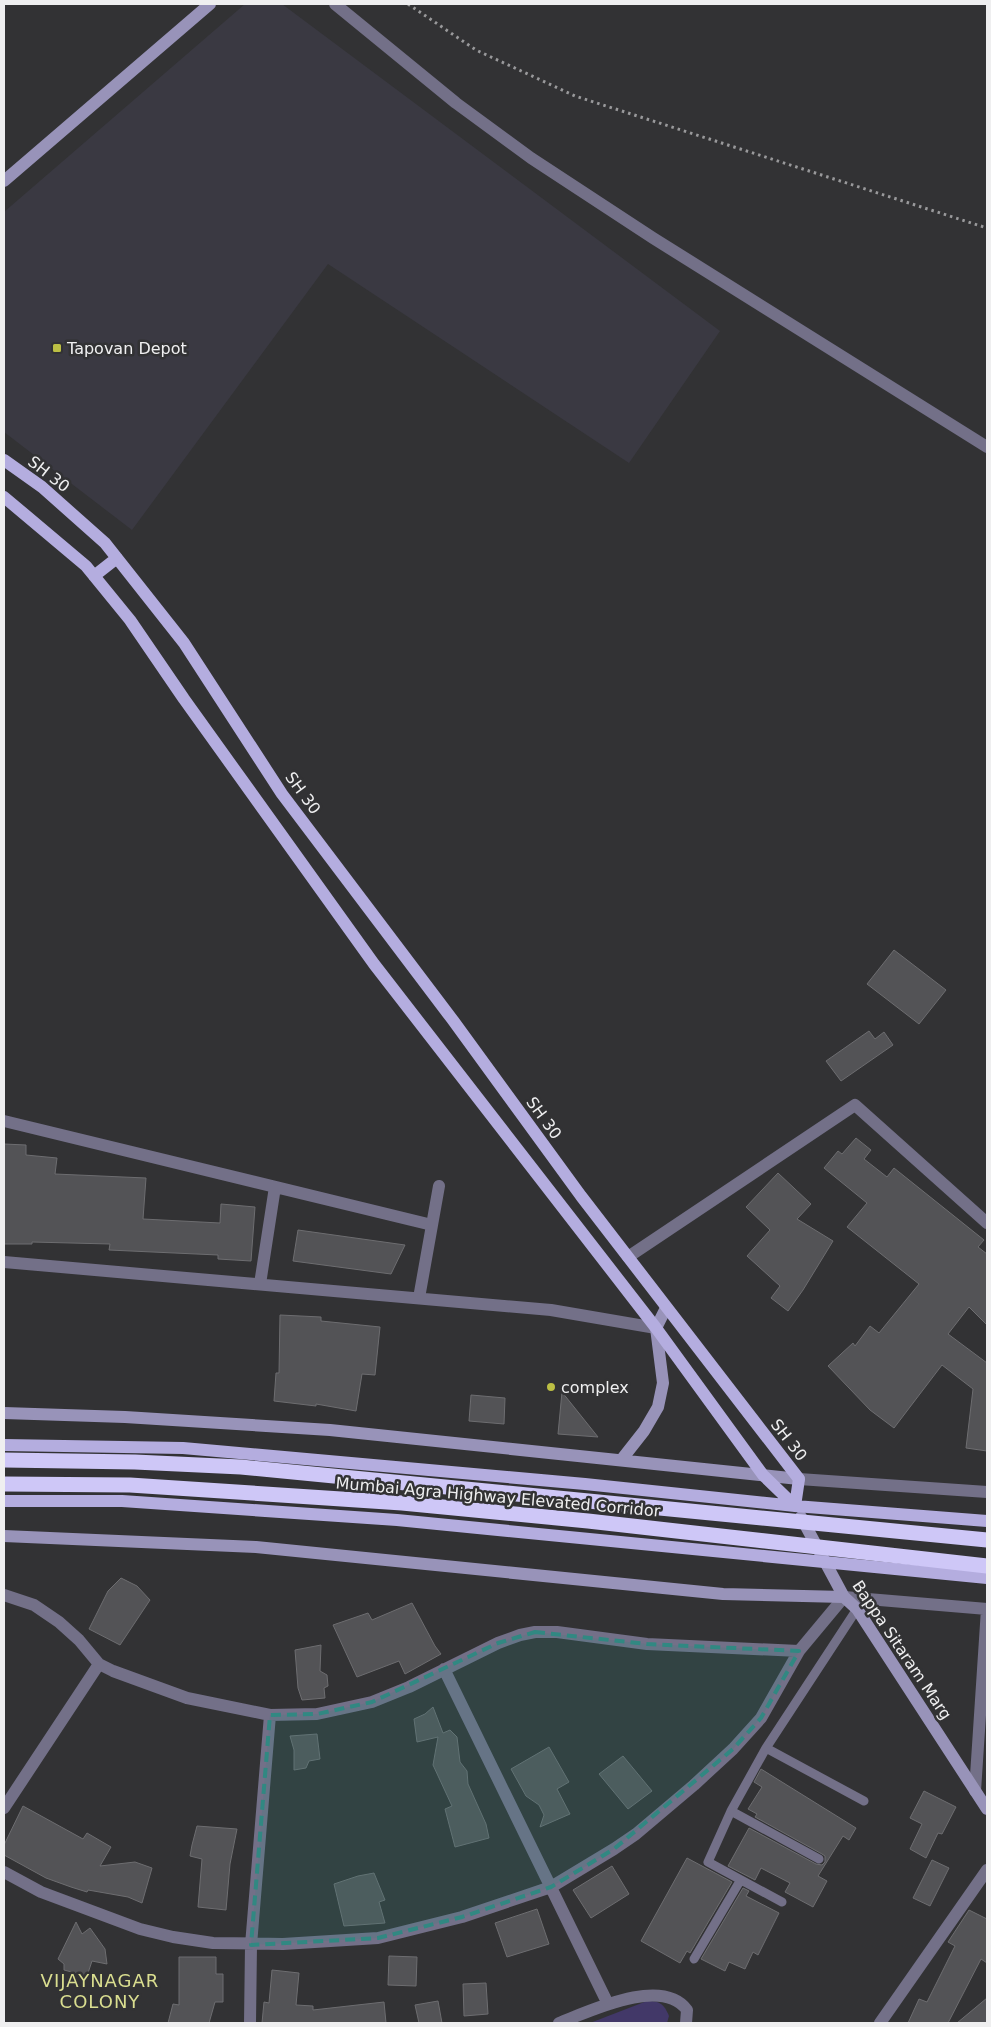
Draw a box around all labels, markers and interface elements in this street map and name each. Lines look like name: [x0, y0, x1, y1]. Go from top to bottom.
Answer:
place label: Tapovan Depot: [66, 339, 187, 358]
marker: Tapovan Depot: [51, 342, 63, 354]
street label: SH 30: [24, 452, 74, 496]
street label: SH 30: [281, 768, 325, 818]
street label: SH 30: [522, 1093, 566, 1143]
place label: complex: [561, 1378, 629, 1397]
marker: complex: [545, 1381, 557, 1393]
street label: SH 30: [767, 1415, 811, 1465]
street label: Mumbai Agra Highway Elevated Corridor: [335, 1473, 661, 1521]
street label: Bappa Sitaram Marg: [848, 1577, 956, 1723]
district label: VIJAYNAGAR COLONY: [41, 1970, 159, 2012]

